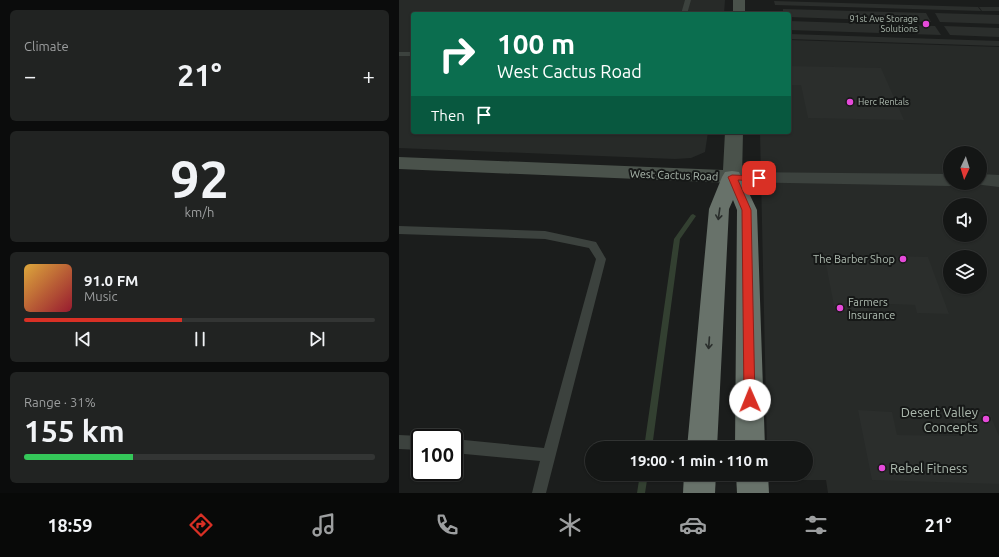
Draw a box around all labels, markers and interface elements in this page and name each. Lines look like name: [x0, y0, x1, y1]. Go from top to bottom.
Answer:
place label: 91st Ave Storage Solutions: [850, 14, 918, 34]
marker: 91st Ave Storage Solutions: [921, 19, 931, 29]
icon: right: [431, 28, 483, 80]
text: 100 m: [497, 28, 575, 59]
text: Climate: [24, 39, 69, 53]
text: 21°: [177, 58, 222, 92]
text: West Cactus Road: [497, 61, 642, 81]
text: −: [24, 63, 36, 88]
text: +: [363, 63, 375, 88]
marker: Herc Rentals: [845, 97, 855, 107]
place label: Herc Rentals: [858, 97, 909, 107]
icon: arrive: [473, 104, 495, 126]
text: Then: [431, 107, 465, 124]
north arrow: [943, 146, 987, 190]
map controls: [943, 146, 987, 294]
text: 92: [170, 150, 229, 208]
pin: [742, 161, 776, 195]
street label: West Cactus Road: [630, 167, 718, 183]
icon: arrive: [748, 167, 770, 189]
button: sound: [943, 198, 987, 242]
text: km/h: [184, 205, 215, 219]
one-way arrow: [715, 207, 723, 220]
button: layers: [943, 250, 987, 294]
place label: The Barber Shop: [813, 253, 895, 265]
marker: The Barber Shop: [898, 254, 908, 264]
text: 91.0 FM: [84, 272, 138, 289]
text: Music: [84, 289, 118, 303]
place label: Farmers Insurance: [848, 296, 895, 321]
marker: Farmers Insurance: [835, 303, 845, 313]
icon: previous: [72, 328, 94, 350]
icon: pause: [189, 328, 211, 350]
icon: next: [306, 328, 328, 350]
one-way arrow: [706, 336, 713, 349]
position arrow: [729, 379, 771, 421]
text: Range · 31%: [24, 395, 96, 409]
place label: Desert Valley Concepts: [901, 405, 978, 434]
text: 155 km: [24, 414, 125, 448]
marker: Desert Valley Concepts: [981, 414, 991, 424]
speed limit sign: 100: [411, 429, 463, 481]
text: 19:00 · 1 min · 110 m: [630, 452, 768, 469]
place label: Rebel Fitness: [890, 461, 968, 475]
marker: Rebel Fitness: [877, 463, 887, 473]
icon: directions: [187, 511, 215, 539]
icon: music: [310, 511, 338, 539]
icon: phone: [433, 511, 461, 539]
icon: climate: [556, 511, 584, 539]
icon: car: [679, 511, 707, 539]
icon: filters: [802, 511, 830, 539]
text: 18:59: [47, 515, 93, 535]
text: 21°: [925, 515, 952, 535]

